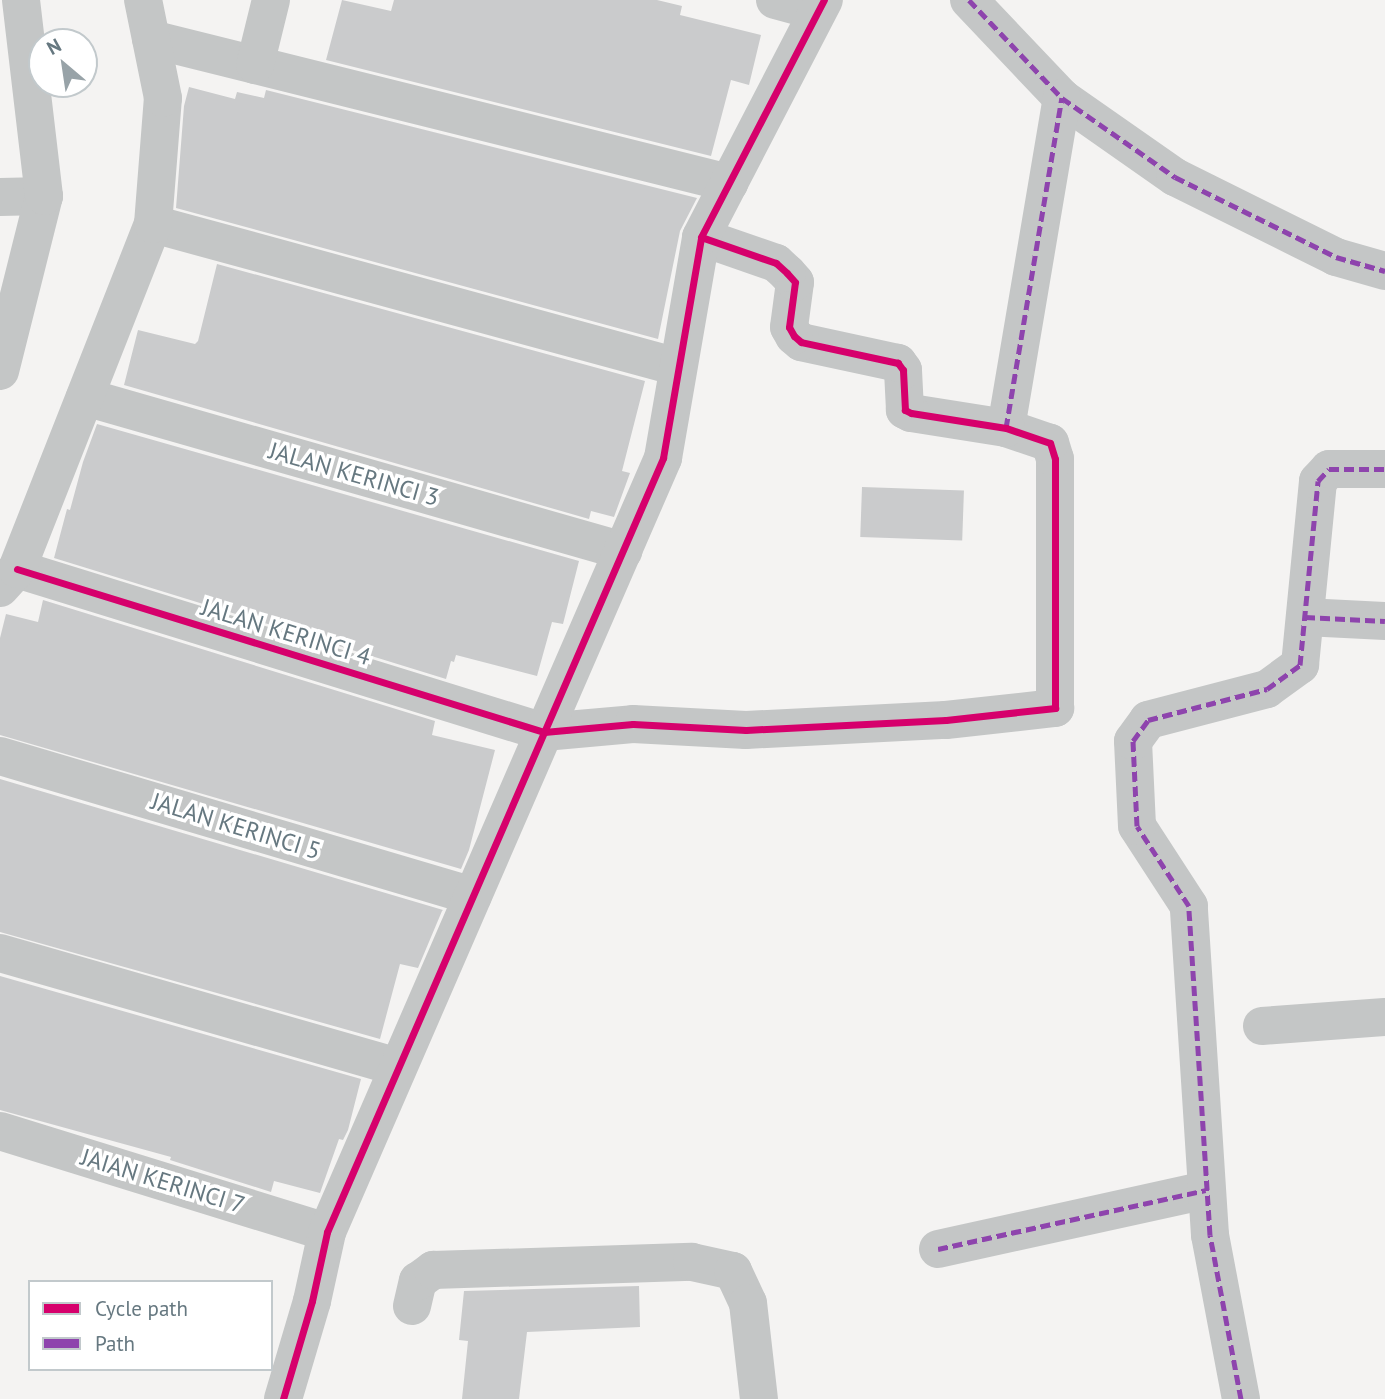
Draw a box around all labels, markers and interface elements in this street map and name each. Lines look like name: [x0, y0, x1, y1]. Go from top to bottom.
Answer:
north arrow: [28, 28, 98, 98]
text: N: [43, 33, 65, 60]
street label: JALAN KERINCI 3: [266, 436, 442, 512]
street label: JALAN KERINCI 4: [198, 593, 374, 671]
street label: JALAN KERINCI 5: [148, 787, 324, 865]
street label: JAIAN KERINCI 7: [78, 1142, 248, 1220]
legend: [28, 1280, 273, 1371]
text: Cycle path: [95, 1295, 188, 1322]
text: Path: [95, 1330, 135, 1357]

